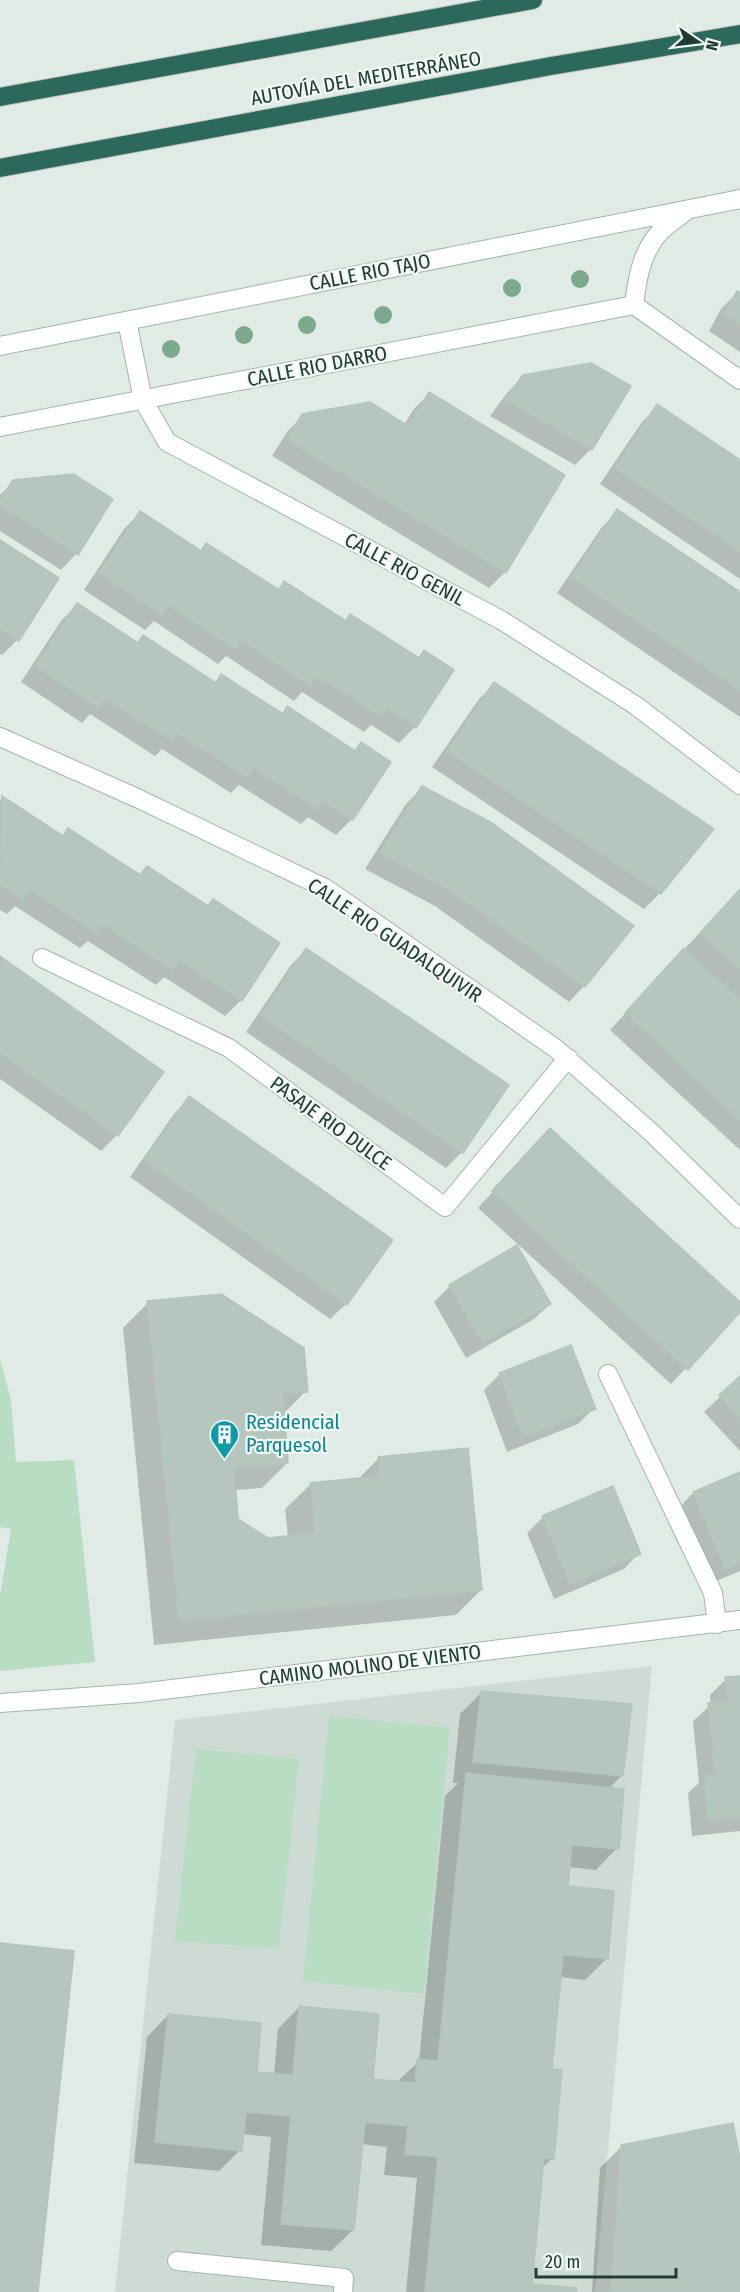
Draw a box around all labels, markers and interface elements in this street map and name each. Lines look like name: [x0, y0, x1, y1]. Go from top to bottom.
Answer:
north arrow: [668, 12, 728, 72]
text: N: [702, 39, 722, 52]
street label: AUTOVÍA DEL MEDITERRÁNEO: [249, 46, 483, 110]
street label: CALLE RIO TAJO: [307, 249, 433, 295]
street label: CALLE RIO DARRO: [245, 341, 389, 391]
street label: CALLE RIO GENIL: [341, 527, 469, 611]
street label: CALLE RIO GUADALQUIVIR: [303, 873, 487, 1007]
street label: PASAJE RIO DULCE: [266, 1071, 396, 1175]
place label: Residencial Parquesol: [246, 1410, 340, 1457]
building icon: Residencial Parquesol: [209, 1418, 241, 1460]
street label: CAMINO MOLINO DE VIENTO: [258, 1639, 482, 1691]
scale bar: [536, 2241, 676, 2279]
text: 20 m: [545, 2251, 580, 2273]

